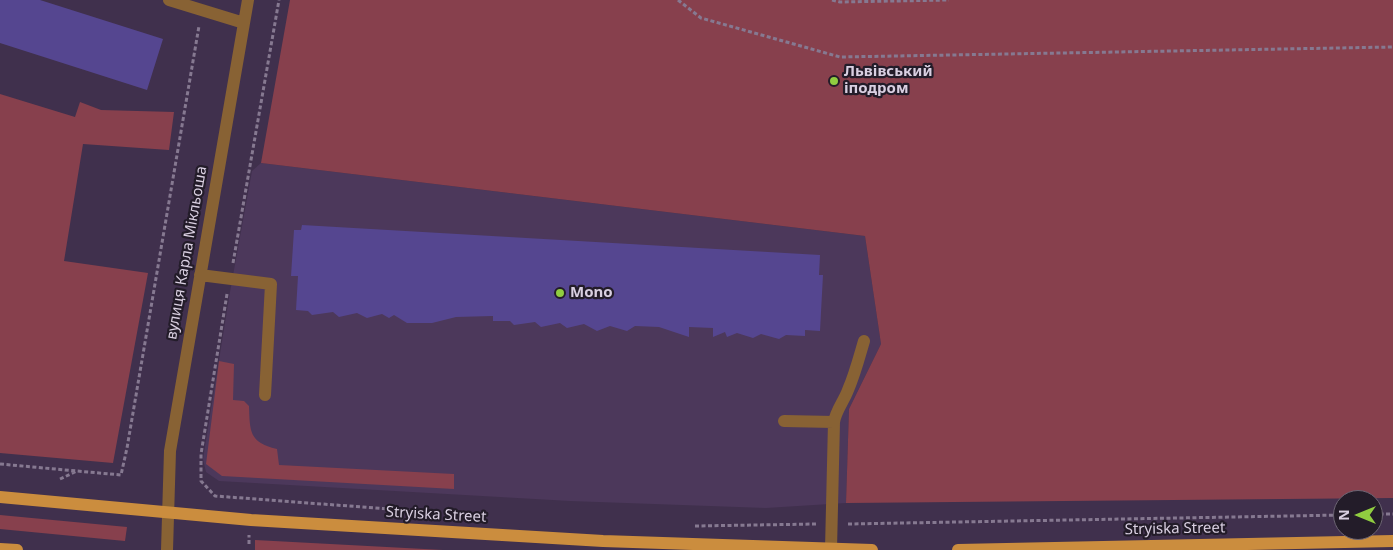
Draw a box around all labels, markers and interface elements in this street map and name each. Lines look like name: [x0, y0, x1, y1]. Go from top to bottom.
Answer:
place label: Львівський іподром: [844, 63, 933, 98]
marker: Львівський іподром: [828, 75, 840, 87]
street label: вулиця Карла Мікльоша: [163, 165, 211, 341]
place label: Mono: [570, 284, 613, 302]
marker: Mono: [554, 287, 566, 299]
north arrow: [1333, 490, 1383, 540]
street label: Stryiska Street: [385, 503, 487, 527]
text: N: [1334, 509, 1353, 521]
street label: Stryiska Street: [1124, 519, 1226, 539]

